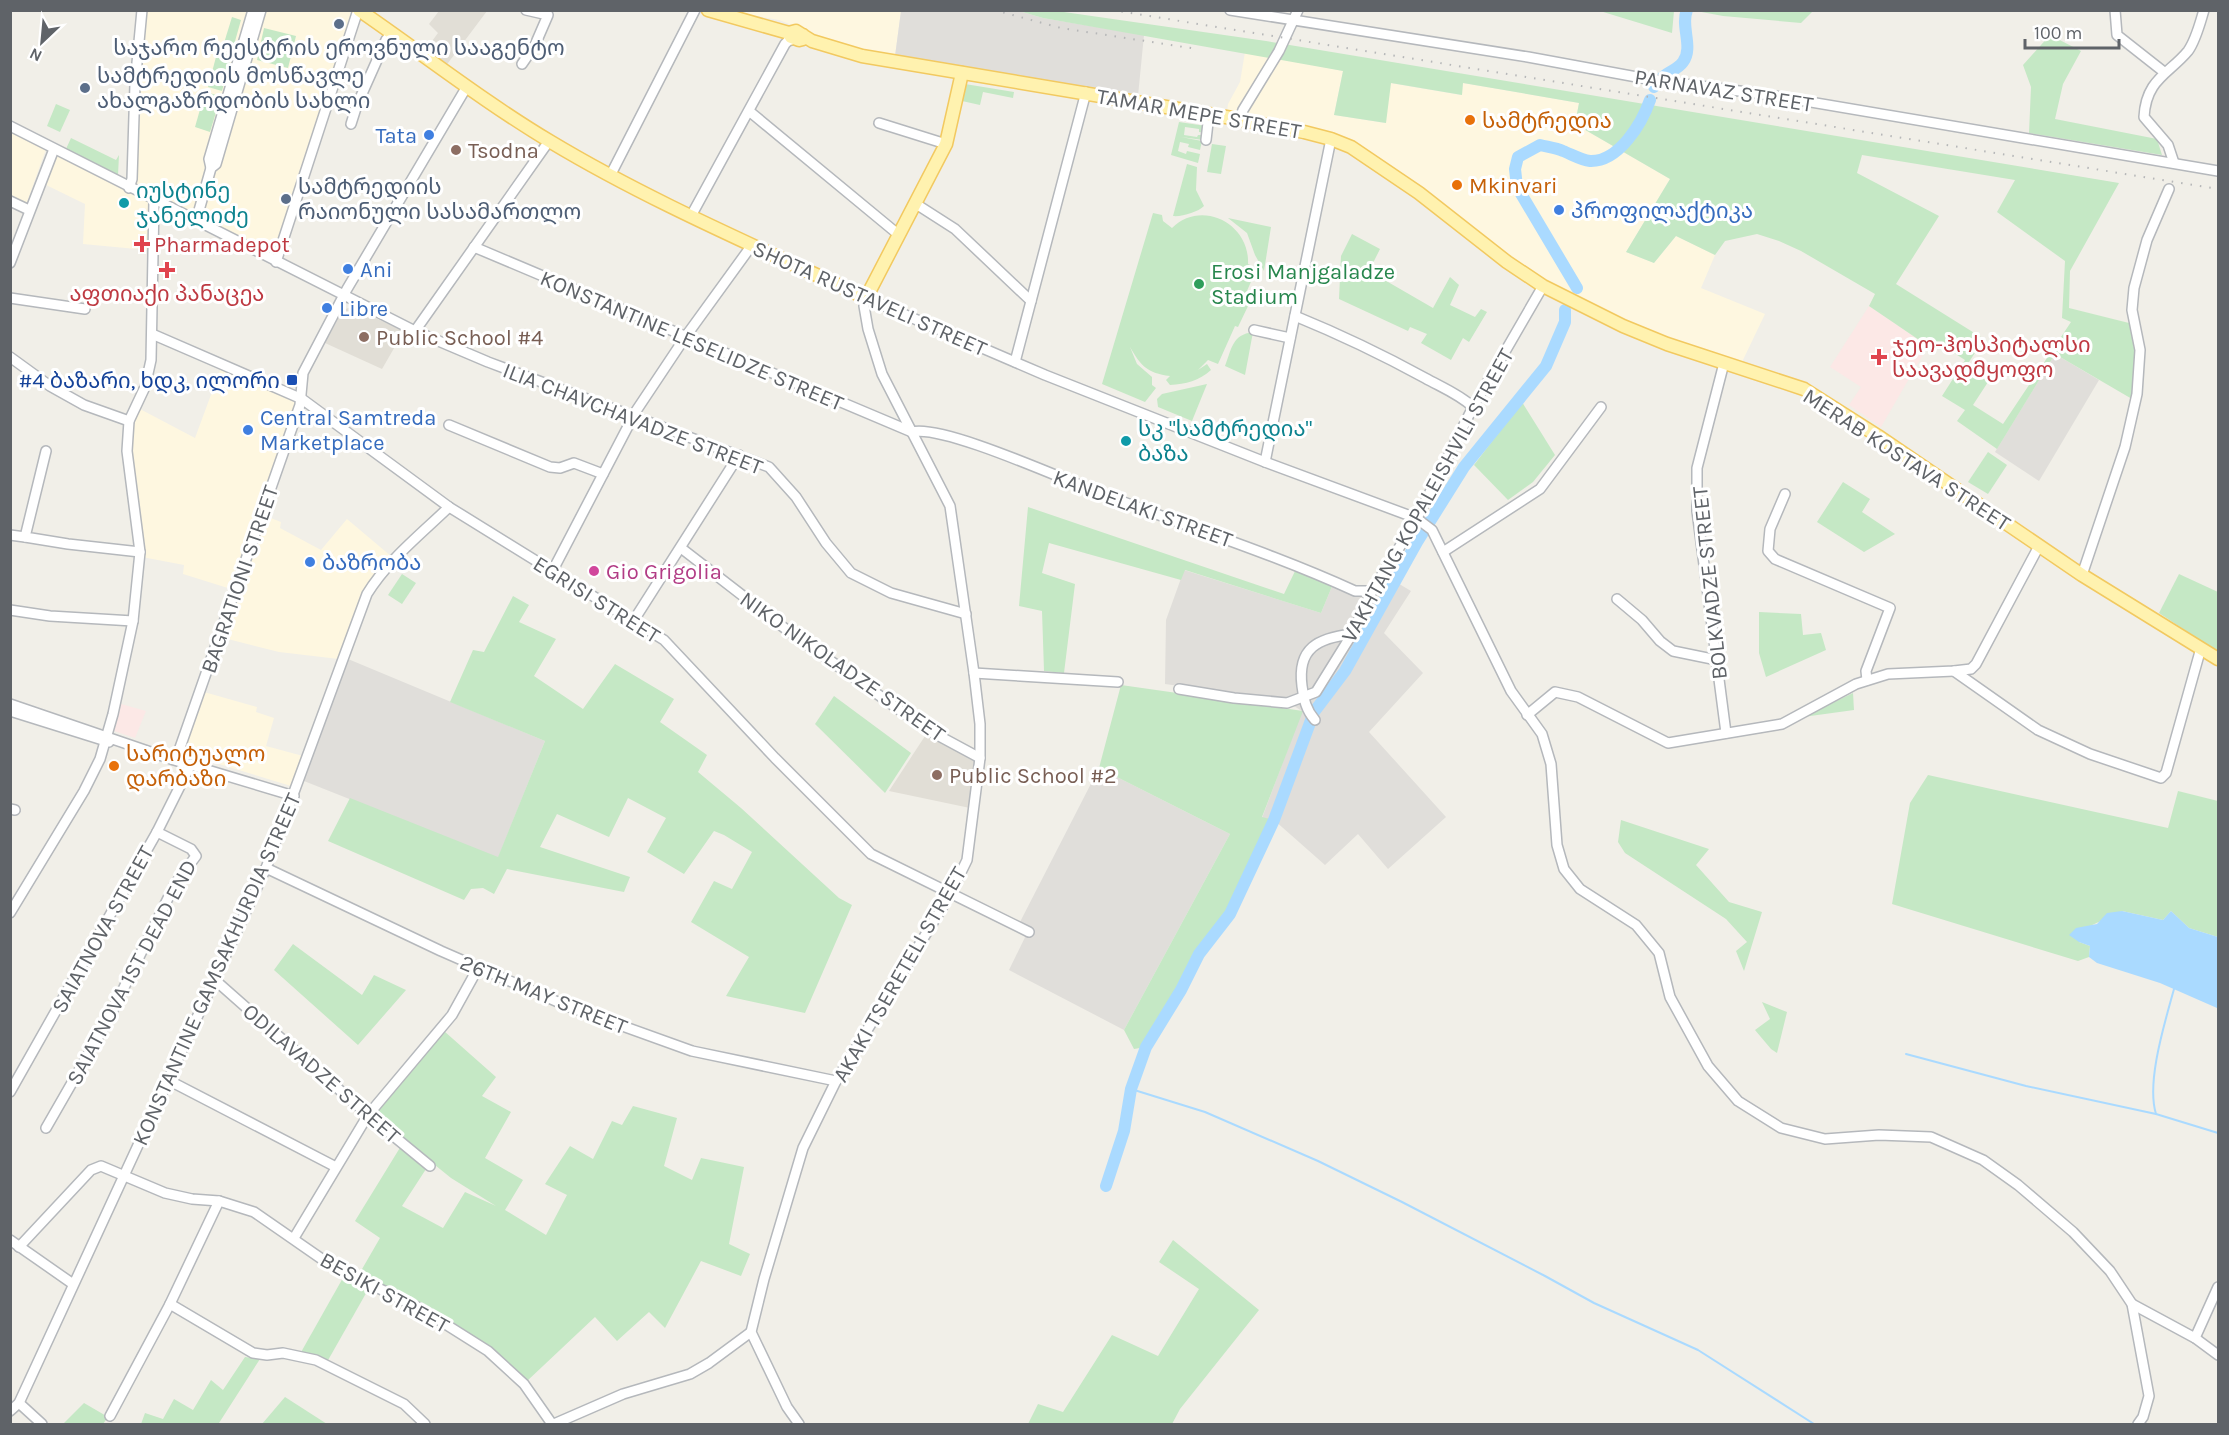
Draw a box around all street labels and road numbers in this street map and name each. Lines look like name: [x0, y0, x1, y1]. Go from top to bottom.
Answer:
street label: PARNAVAZ STREET: [1633, 64, 1815, 118]
street label: TAMAR MEPE STREET: [1095, 83, 1303, 145]
street label: SHOTA RUSTAVELI STREET: [749, 236, 991, 362]
street label: KONSTANTINE LESELIDZE STREET: [536, 265, 847, 417]
street label: VAKHTANG KOPALEISHVILI STREET: [1336, 344, 1520, 647]
street label: ILIA CHAVCHAVADZE STREET: [499, 357, 766, 481]
street label: MERAB KOSTAVA STREET: [1798, 383, 2015, 537]
street label: KANDELAKI STREET: [1049, 464, 1236, 554]
street label: BAGRATIONI STREET: [196, 482, 284, 677]
street label: BOLKVADZE STREET: [1687, 485, 1733, 681]
street label: EGRISI STREET: [528, 551, 665, 649]
street label: NIKO NIKOLADZE STREET: [735, 586, 950, 748]
street label: KONSTANTINE GAMSAKHURDIA STREET: [127, 789, 307, 1150]
street label: SAIATNOVA STREET: [46, 841, 160, 1018]
street label: SAIATNOVA 1ST DEAD END: [61, 855, 202, 1090]
street label: AKAKI TSERETELI STREET: [827, 862, 972, 1087]
street label: 26TH MAY STREET: [456, 950, 631, 1040]
street label: ODILAVADZE STREET: [237, 998, 405, 1149]
street label: BESIKI STREET: [315, 1247, 454, 1339]

